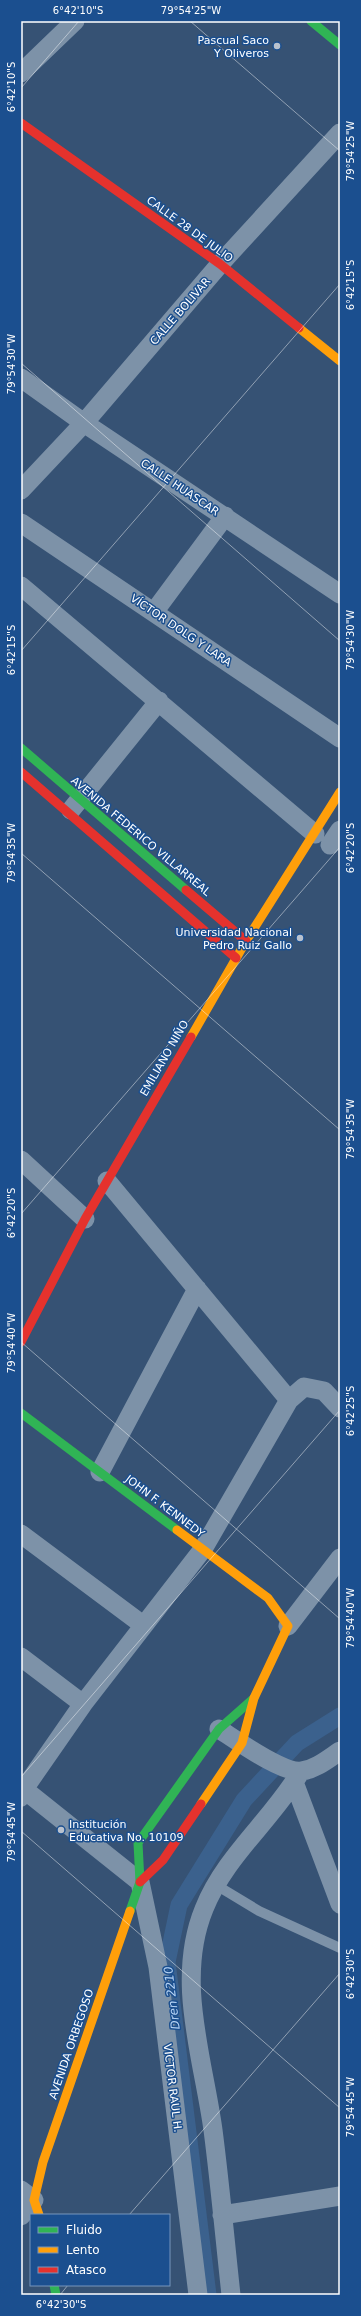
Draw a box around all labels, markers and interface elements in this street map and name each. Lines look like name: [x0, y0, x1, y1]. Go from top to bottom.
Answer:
text: 6°42'10"S: [53, 5, 103, 16]
text: 79°54'25"W: [161, 5, 221, 16]
place label: Pascual Saco Y Oliveros: [198, 34, 269, 60]
marker: Pascual Saco Y Oliveros: [272, 41, 282, 51]
text: 6°42'10"S: [6, 62, 17, 112]
text: 79°54'25"W: [345, 121, 356, 181]
street label: CALLE 28 DE JULIO: [144, 194, 236, 265]
text: 6°42'15"S: [345, 260, 356, 310]
street label: CALLE BOLIVAR: [147, 275, 213, 348]
text: 79°54'30"W: [6, 334, 17, 394]
street label: CALLE HUASCAR: [138, 456, 222, 519]
street label: VÍCTOR DOLG Y LARA: [128, 592, 234, 669]
text: 79°54'30"W: [345, 610, 356, 670]
text: 6°42'15"S: [6, 625, 17, 675]
street label: AVENIDA FEDERICO VILLARREAL: [68, 774, 214, 899]
text: 79°54'35"W: [6, 823, 17, 883]
text: 6°42'20"S: [345, 823, 356, 873]
place label: Universidad Nacional Pedro Ruiz Gallo: [176, 926, 292, 952]
marker: Universidad Nacional Pedro Ruiz Gallo: [295, 933, 305, 943]
street label: EMILIANO NIÑO: [137, 1018, 192, 1098]
text: 79°54'35"W: [345, 1099, 356, 1159]
text: 6°42'20"S: [6, 1188, 17, 1238]
text: 79°54'40"W: [6, 1313, 17, 1373]
text: 6°42'25"S: [345, 1386, 356, 1436]
street label: JOHN F. KENNEDY: [122, 1472, 207, 1541]
text: 79°54'40"W: [345, 1588, 356, 1648]
text: 79°54'45"W: [6, 1802, 17, 1862]
place label: Institución Educativa No. 10109: [69, 1818, 184, 1844]
marker: Institución Educativa No. 10109: [56, 1825, 66, 1835]
text: 6°42'30"S: [345, 1949, 356, 1999]
water label: Dren 2210: [161, 1965, 183, 2030]
street label: AVENIDA ORBEGOSO: [46, 1987, 97, 2101]
street label: VICTOR RAUL H.: [161, 2043, 184, 2133]
text: 79°54'45"W: [345, 2077, 356, 2137]
legend: [30, 2214, 170, 2286]
text: Fluido: [66, 2223, 102, 2237]
text: Lento: [66, 2243, 100, 2257]
text: Atasco: [66, 2263, 106, 2277]
text: 6°42'30"S: [36, 2299, 86, 2310]

